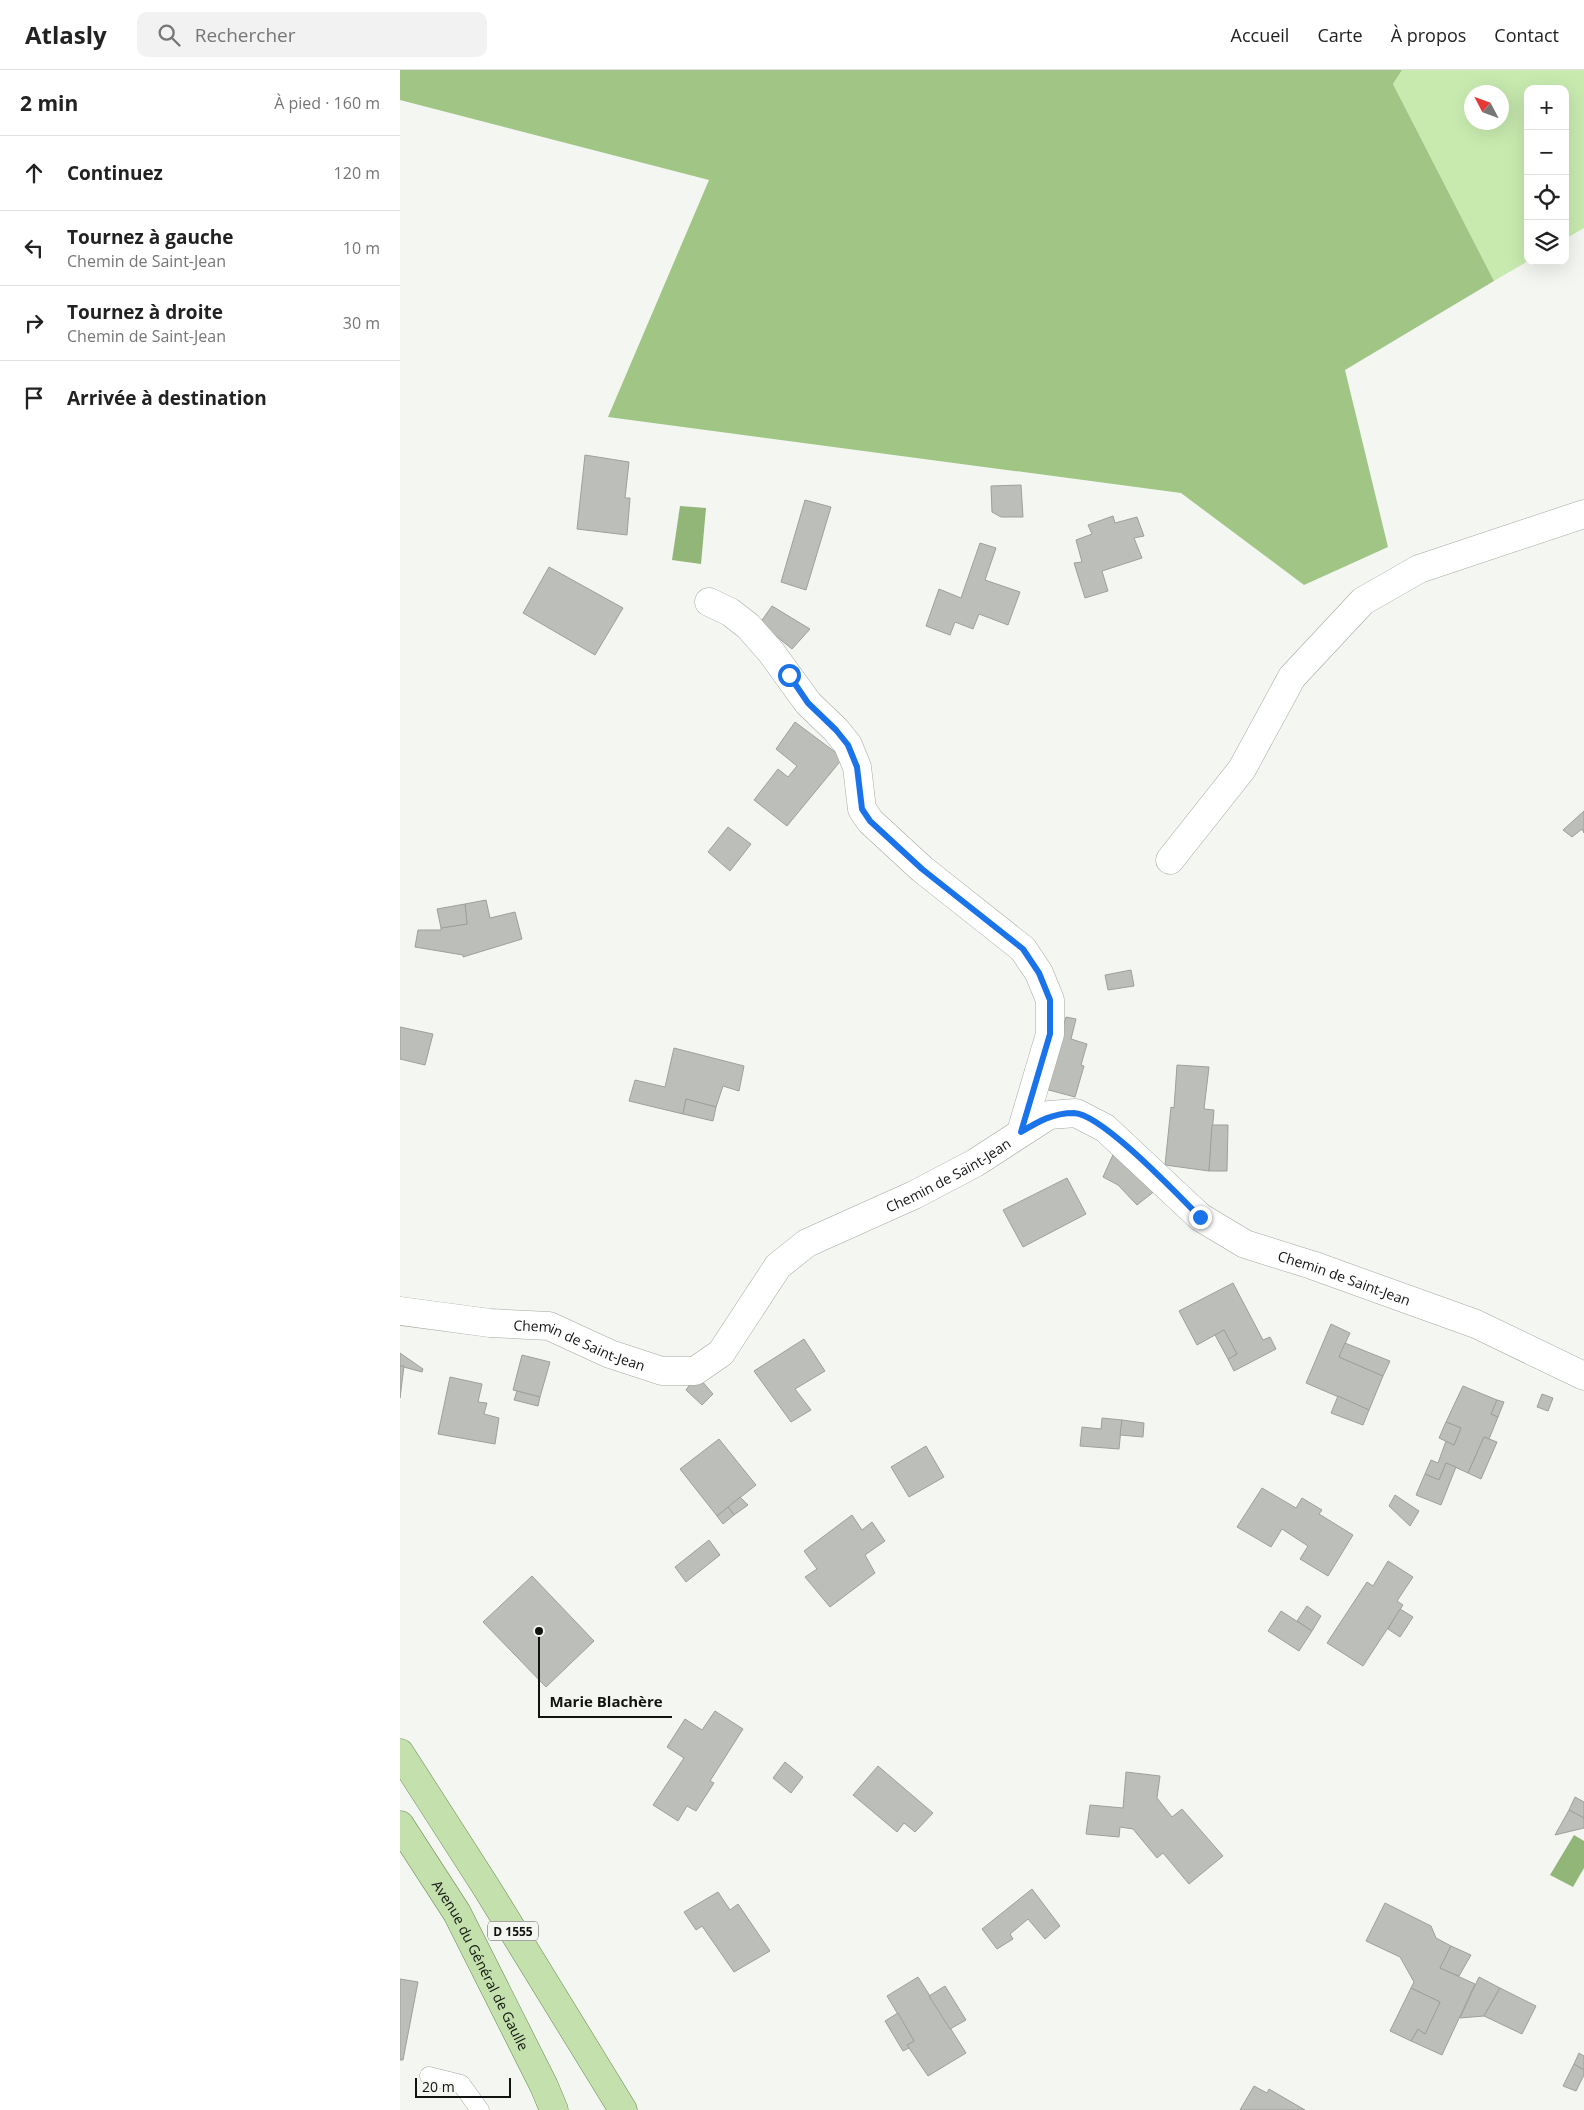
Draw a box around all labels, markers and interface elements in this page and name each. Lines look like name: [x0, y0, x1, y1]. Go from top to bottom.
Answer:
search box: [137, 12, 487, 57]
text: Atlasly: [25, 18, 107, 51]
icon: search: [155, 21, 183, 49]
text: Rechercher: [195, 22, 295, 48]
text: Accueil: [1231, 23, 1289, 47]
text: Carte: [1317, 23, 1363, 47]
text: À propos: [1391, 23, 1466, 47]
text: Contact: [1494, 23, 1559, 47]
north arrow: [1464, 85, 1509, 130]
map controls: [1524, 85, 1569, 265]
button: +: [1524, 85, 1569, 130]
text: 2 min: [20, 89, 78, 117]
text: À pied · 160 m: [274, 92, 380, 114]
button: −: [1524, 130, 1569, 175]
icon: ahead: [20, 159, 48, 187]
text: Continuez: [67, 160, 163, 186]
text: 120 m: [334, 162, 380, 184]
button: locate: [1524, 175, 1569, 220]
button: layers: [1524, 220, 1569, 265]
text: Tournez à gauche: [67, 224, 233, 250]
icon: left: [20, 234, 48, 262]
text: 10 m: [343, 237, 380, 259]
text: Chemin de Saint-Jean: [67, 250, 226, 272]
text: Tournez à droite: [67, 299, 223, 325]
icon: right: [20, 309, 48, 337]
text: 30 m: [343, 312, 380, 334]
text: Chemin de Saint-Jean: [67, 325, 226, 347]
icon: arrive: [20, 384, 48, 412]
text: Arrivée à destination: [67, 385, 267, 411]
route start: [778, 664, 801, 687]
street label: Chemin de Saint-Jean: [883, 1133, 1014, 1216]
route end: [1189, 1206, 1212, 1229]
street label: Chemin de Saint-Jean: [1276, 1245, 1413, 1309]
street label: Chemin de Saint-Jean: [513, 1315, 648, 1374]
callout: Marie Blachère: [539, 1687, 672, 1717]
text: Marie Blachère: [549, 1691, 663, 1711]
street label: Avenue du Général de Gaulle: [428, 1876, 534, 2053]
road number: D 1555: [488, 1922, 538, 1940]
scale bar: [415, 2075, 511, 2098]
text: 20 m: [422, 2077, 455, 2096]

